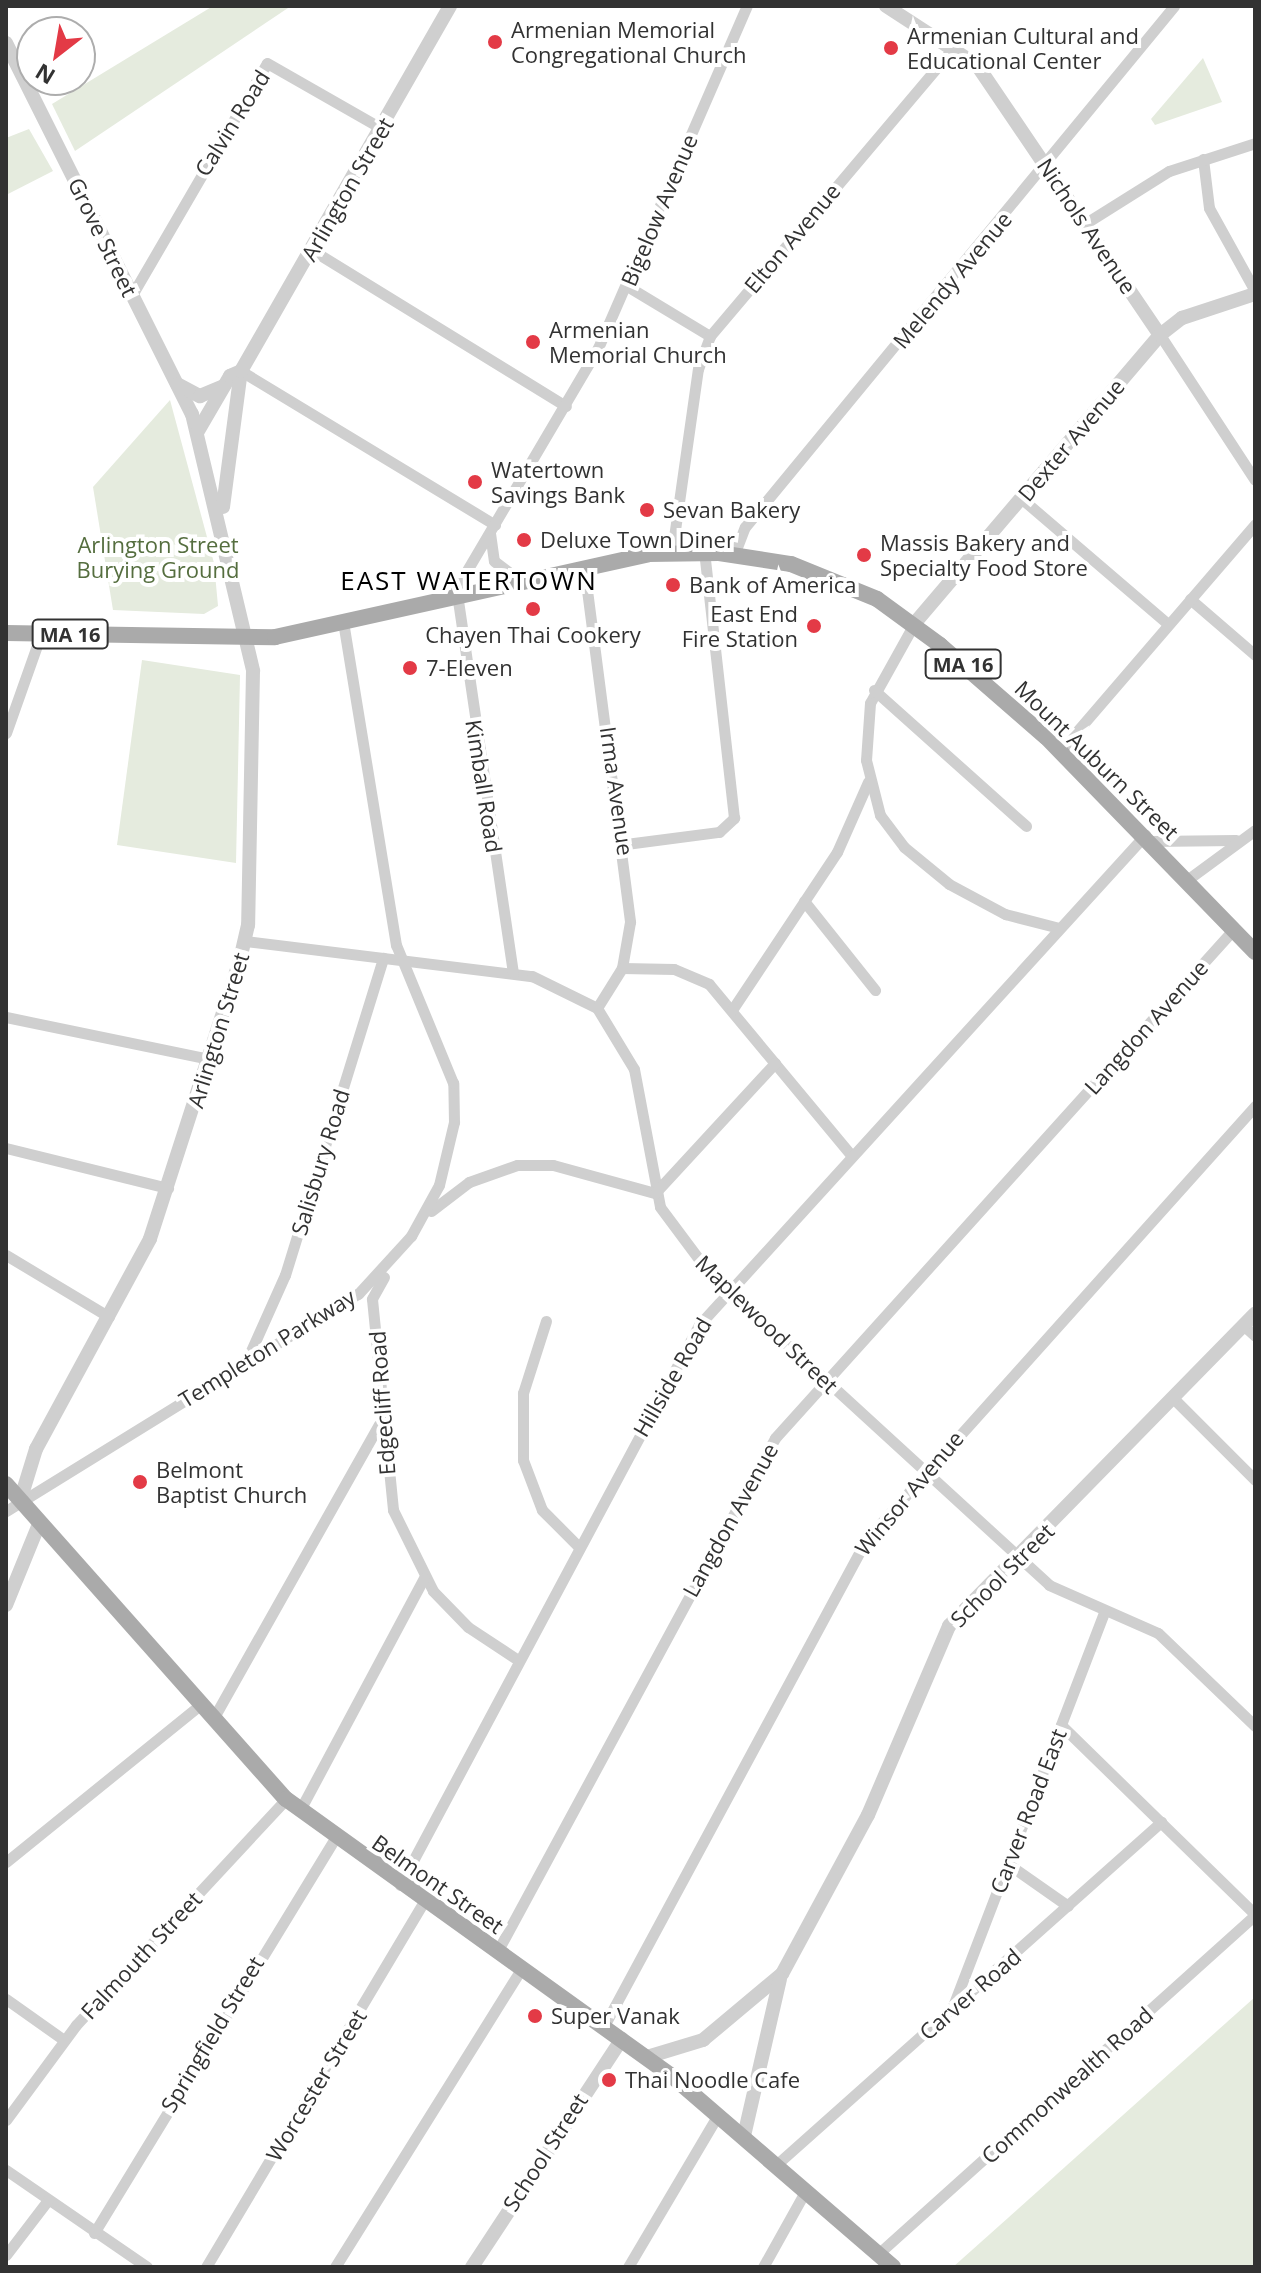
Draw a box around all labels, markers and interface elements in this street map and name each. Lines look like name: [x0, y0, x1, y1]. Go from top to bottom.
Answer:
north arrow: [16, 16, 96, 96]
place label: Armenian Memorial Congregational Church: [511, 16, 747, 68]
place label: Armenian Cultural and Educational Center: [907, 22, 1139, 74]
marker: Armenian Memorial Congregational Church: [486, 33, 504, 51]
marker: Armenian Cultural and Educational Center: [882, 39, 900, 57]
text: N: [29, 57, 60, 92]
street label: Calvin Road: [189, 65, 275, 181]
street label: Arlington Street: [295, 113, 399, 265]
street label: Bigelow Avenue: [615, 130, 703, 290]
street label: Nichols Avenue: [1032, 153, 1142, 299]
street label: Grove Street: [63, 173, 143, 301]
street label: Elton Avenue: [739, 178, 845, 298]
street label: Melendy Avenue: [887, 206, 1017, 354]
place label: Armenian Memorial Church: [549, 316, 727, 368]
marker: Armenian Memorial Church: [524, 333, 542, 351]
street label: Dexter Avenue: [1012, 374, 1130, 506]
place label: Watertown Savings Bank: [491, 456, 625, 508]
marker: Watertown Savings Bank: [466, 473, 484, 491]
place label: Sevan Bakery: [663, 497, 800, 523]
marker: Sevan Bakery: [638, 501, 656, 519]
place label: Deluxe Town Diner: [540, 527, 735, 553]
place label: Massis Bakery and Specialty Food Store: [880, 529, 1088, 580]
park label: Arlington Street Burying Ground: [76, 531, 240, 582]
marker: Deluxe Town Diner: [515, 531, 533, 549]
marker: Massis Bakery and Specialty Food Store: [855, 546, 873, 564]
district label: EAST WATERTOWN: [340, 565, 598, 597]
place label: Bank of America: [689, 572, 856, 598]
marker: Bank of America: [664, 576, 682, 594]
marker: Chayen Thai Cookery: [524, 600, 542, 618]
place label: East End Fire Station: [682, 600, 798, 652]
marker: East End Fire Station: [805, 617, 823, 635]
road number: MA 16: [30, 618, 110, 650]
place label: Chayen Thai Cookery: [425, 622, 641, 648]
road number: MA 16: [923, 648, 1003, 680]
place label: 7-Eleven: [426, 655, 513, 681]
marker: 7-Eleven: [401, 659, 419, 677]
street label: Mount Auburn Street: [1010, 675, 1184, 845]
street label: Kimball Road: [460, 718, 508, 854]
street label: Irma Avenue: [595, 725, 639, 857]
street label: Arlington Street: [182, 949, 254, 1111]
street label: Langdon Avenue: [1079, 954, 1213, 1100]
street label: Salisbury Road: [285, 1086, 355, 1238]
street label: Maplewood Street: [690, 1249, 844, 1399]
street label: Templeton Parkway: [174, 1283, 360, 1413]
street label: Hillside Road: [627, 1313, 717, 1441]
street label: Edgecliff Road: [364, 1330, 400, 1476]
street label: Winsor Avenue: [849, 1425, 969, 1561]
street label: Langdon Avenue: [677, 1439, 783, 1601]
place label: Belmont Baptist Church: [156, 1456, 307, 1508]
marker: Belmont Baptist Church: [131, 1473, 149, 1491]
street label: School Street: [945, 1518, 1059, 1632]
street label: Carver Road East: [984, 1725, 1072, 1897]
street label: Belmont Street: [367, 1829, 509, 1939]
street label: Falmouth Street: [75, 1886, 207, 2024]
street label: Carver Road: [914, 1943, 1026, 2045]
street label: Springfield Street: [155, 1951, 269, 2117]
street label: Commonwealth Road: [976, 2001, 1158, 2169]
place label: Super Vanak: [551, 2003, 680, 2029]
street label: Worcester Street: [260, 2004, 372, 2166]
marker: Super Vanak: [526, 2007, 544, 2025]
place label: Thai Noodle Cafe: [625, 2067, 800, 2093]
marker: Thai Noodle Cafe: [600, 2071, 618, 2089]
street label: School Street: [497, 2088, 593, 2216]

